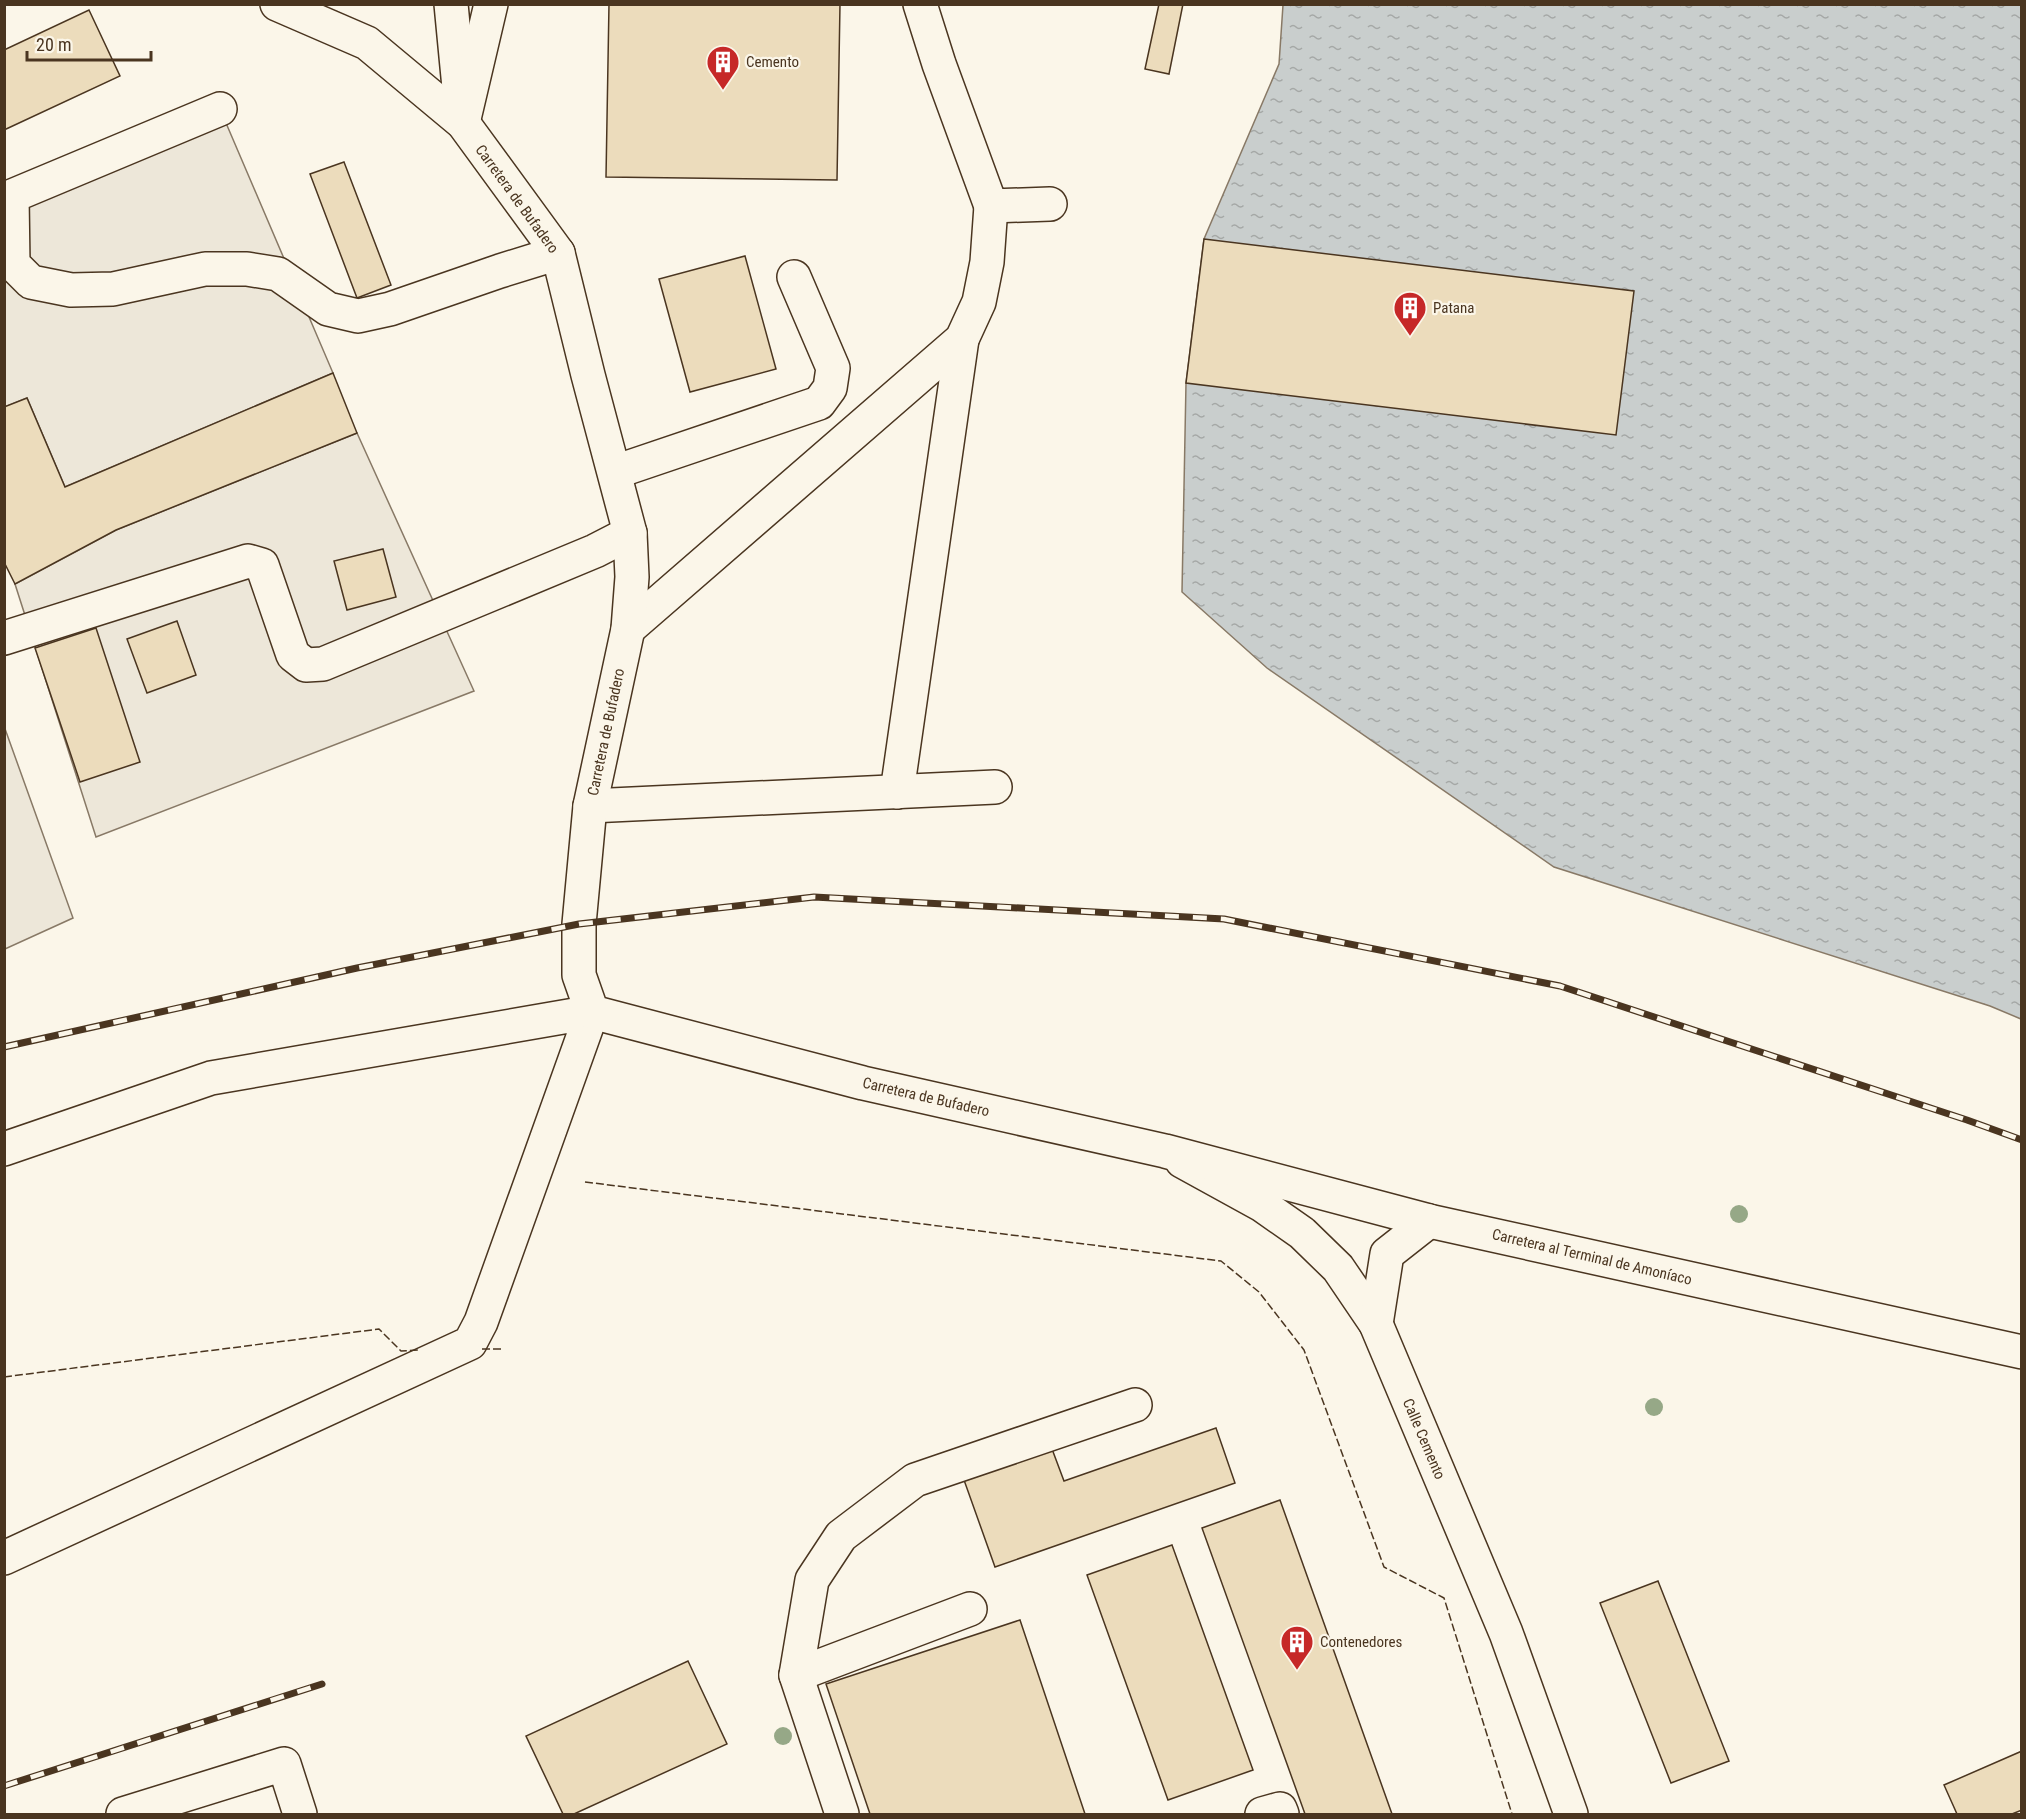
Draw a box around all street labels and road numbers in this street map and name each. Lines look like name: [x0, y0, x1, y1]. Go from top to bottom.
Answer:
street label: Carretera de Bufadero: [472, 141, 562, 257]
street label: Carretera de Bufadero: [584, 667, 628, 797]
street label: Carretera de Bufadero: [861, 1074, 991, 1120]
street label: Carretera al Terminal de Amoníaco: [1490, 1225, 1694, 1289]
street label: Calle Cemento: [1399, 1396, 1449, 1482]

